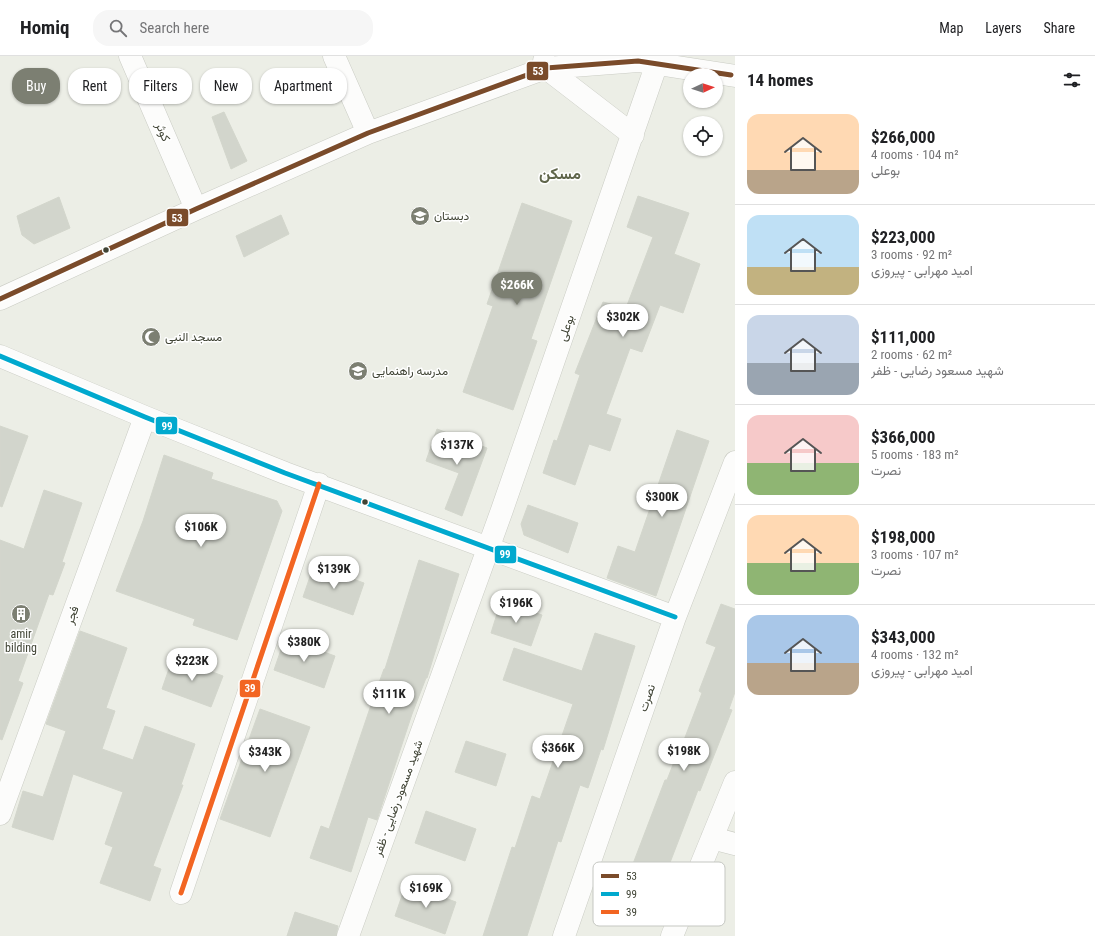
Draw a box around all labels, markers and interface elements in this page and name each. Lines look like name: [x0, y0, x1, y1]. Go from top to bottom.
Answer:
search box: [93, 10, 373, 46]
text: Homiq: [20, 16, 69, 39]
icon: search: [107, 17, 129, 39]
text: Search here: [139, 19, 209, 37]
text: Map: [939, 20, 963, 36]
text: Layers: [985, 20, 1022, 36]
text: Share: [1044, 20, 1075, 36]
line badge: 53: [526, 61, 549, 81]
text: 53: [532, 65, 544, 78]
chip: Buy: [12, 68, 60, 104]
chip: Rent: [68, 68, 121, 104]
chip: Filters: [129, 68, 192, 104]
chip: New: [200, 68, 252, 104]
chip: Apartment: [260, 68, 347, 104]
north arrow: [683, 68, 723, 108]
map controls: [683, 68, 723, 156]
icon: filters: [1061, 69, 1083, 91]
text: 14 homes: [747, 70, 813, 90]
button: locate: [683, 116, 723, 156]
street label: کوثر: [152, 120, 173, 144]
text: $266,000: [871, 127, 935, 147]
icon: home: [779, 130, 827, 178]
text: 4 rooms · 104 m²: [871, 147, 958, 162]
text: بوعلی: [871, 163, 900, 178]
district label: مسکن: [539, 164, 581, 183]
school or university icon: دبستان: [409, 205, 431, 227]
line badge: 53: [166, 208, 189, 227]
place label: دبستان: [434, 209, 470, 223]
text: 53: [171, 212, 183, 225]
text: $223,000: [871, 227, 935, 247]
icon: home: [779, 231, 827, 279]
unlabelled marker: [101, 245, 111, 255]
text: 3 rooms · 92 m²: [871, 247, 952, 262]
text: امید مهرابی - پیروزی: [871, 263, 973, 278]
pin: $266K: [489, 272, 545, 306]
text: $266K: [500, 277, 534, 292]
pin: $302K: [595, 304, 651, 338]
text: $302K: [606, 309, 640, 324]
street label: بوعلی: [555, 313, 578, 343]
mosque icon: مسجد النبی: [140, 326, 162, 348]
text: $111,000: [871, 327, 935, 347]
place label: مسجد النبی: [165, 330, 222, 345]
icon: home: [779, 331, 827, 379]
text: 2 rooms · 62 m²: [871, 347, 952, 362]
school or university icon: مدرسه راهنمایی: [347, 360, 369, 382]
text: شهید مسعود رضایی - ظفر: [871, 363, 1004, 378]
place label: مدرسه راهنمایی: [372, 364, 448, 379]
line badge: 99: [155, 416, 178, 435]
text: 99: [161, 420, 173, 433]
text: $366,000: [871, 427, 935, 447]
icon: home: [779, 431, 827, 479]
pin: $137K: [429, 432, 485, 466]
text: $137K: [440, 437, 474, 452]
text: 5 rooms · 183 m²: [871, 447, 958, 462]
text: نصرت: [871, 463, 901, 478]
pin: $300K: [634, 484, 690, 518]
text: $300K: [645, 489, 679, 504]
unlabelled marker: [360, 497, 370, 507]
pin: $106K: [173, 514, 229, 548]
text: $106K: [184, 519, 218, 534]
text: $198,000: [871, 527, 935, 547]
icon: home: [779, 531, 827, 579]
line badge: 99: [494, 545, 517, 564]
text: 3 rooms · 107 m²: [871, 547, 958, 562]
text: 99: [499, 548, 511, 561]
pin: $139K: [306, 556, 362, 590]
text: $139K: [317, 561, 351, 576]
text: نصرت: [871, 563, 901, 578]
pin: $196K: [488, 590, 544, 624]
text: $196K: [499, 595, 533, 610]
building icon: amir bilding: [10, 603, 32, 625]
street label: فجر: [62, 604, 83, 627]
place label: amir bilding: [5, 627, 37, 655]
text: $343,000: [871, 627, 935, 647]
pin: $380K: [276, 629, 332, 663]
icon: home: [779, 631, 827, 679]
text: $380K: [287, 634, 321, 649]
text: 4 rooms · 132 m²: [871, 647, 958, 662]
pin: $223K: [164, 648, 220, 682]
text: $223K: [175, 653, 209, 668]
text: امید مهرابی - پیروزی: [871, 663, 973, 678]
line badge: 39: [239, 679, 261, 698]
pin: $111K: [361, 681, 417, 715]
text: 39: [244, 682, 256, 695]
street label: نصرت: [636, 683, 659, 714]
text: $111K: [372, 686, 406, 701]
pin: $366K: [530, 735, 586, 769]
street label: شهید مسعود رضایی - ظفر: [370, 738, 426, 859]
pin: $198K: [656, 738, 712, 772]
pin: $343K: [237, 739, 293, 773]
text: $366K: [541, 740, 575, 755]
text: $198K: [667, 743, 701, 758]
text: $343K: [248, 744, 282, 759]
legend: [593, 862, 725, 926]
text: 53: [626, 870, 637, 883]
pin: $169K: [398, 875, 454, 909]
text: $169K: [409, 880, 443, 895]
text: 99: [626, 888, 637, 901]
text: 39: [626, 906, 637, 919]

